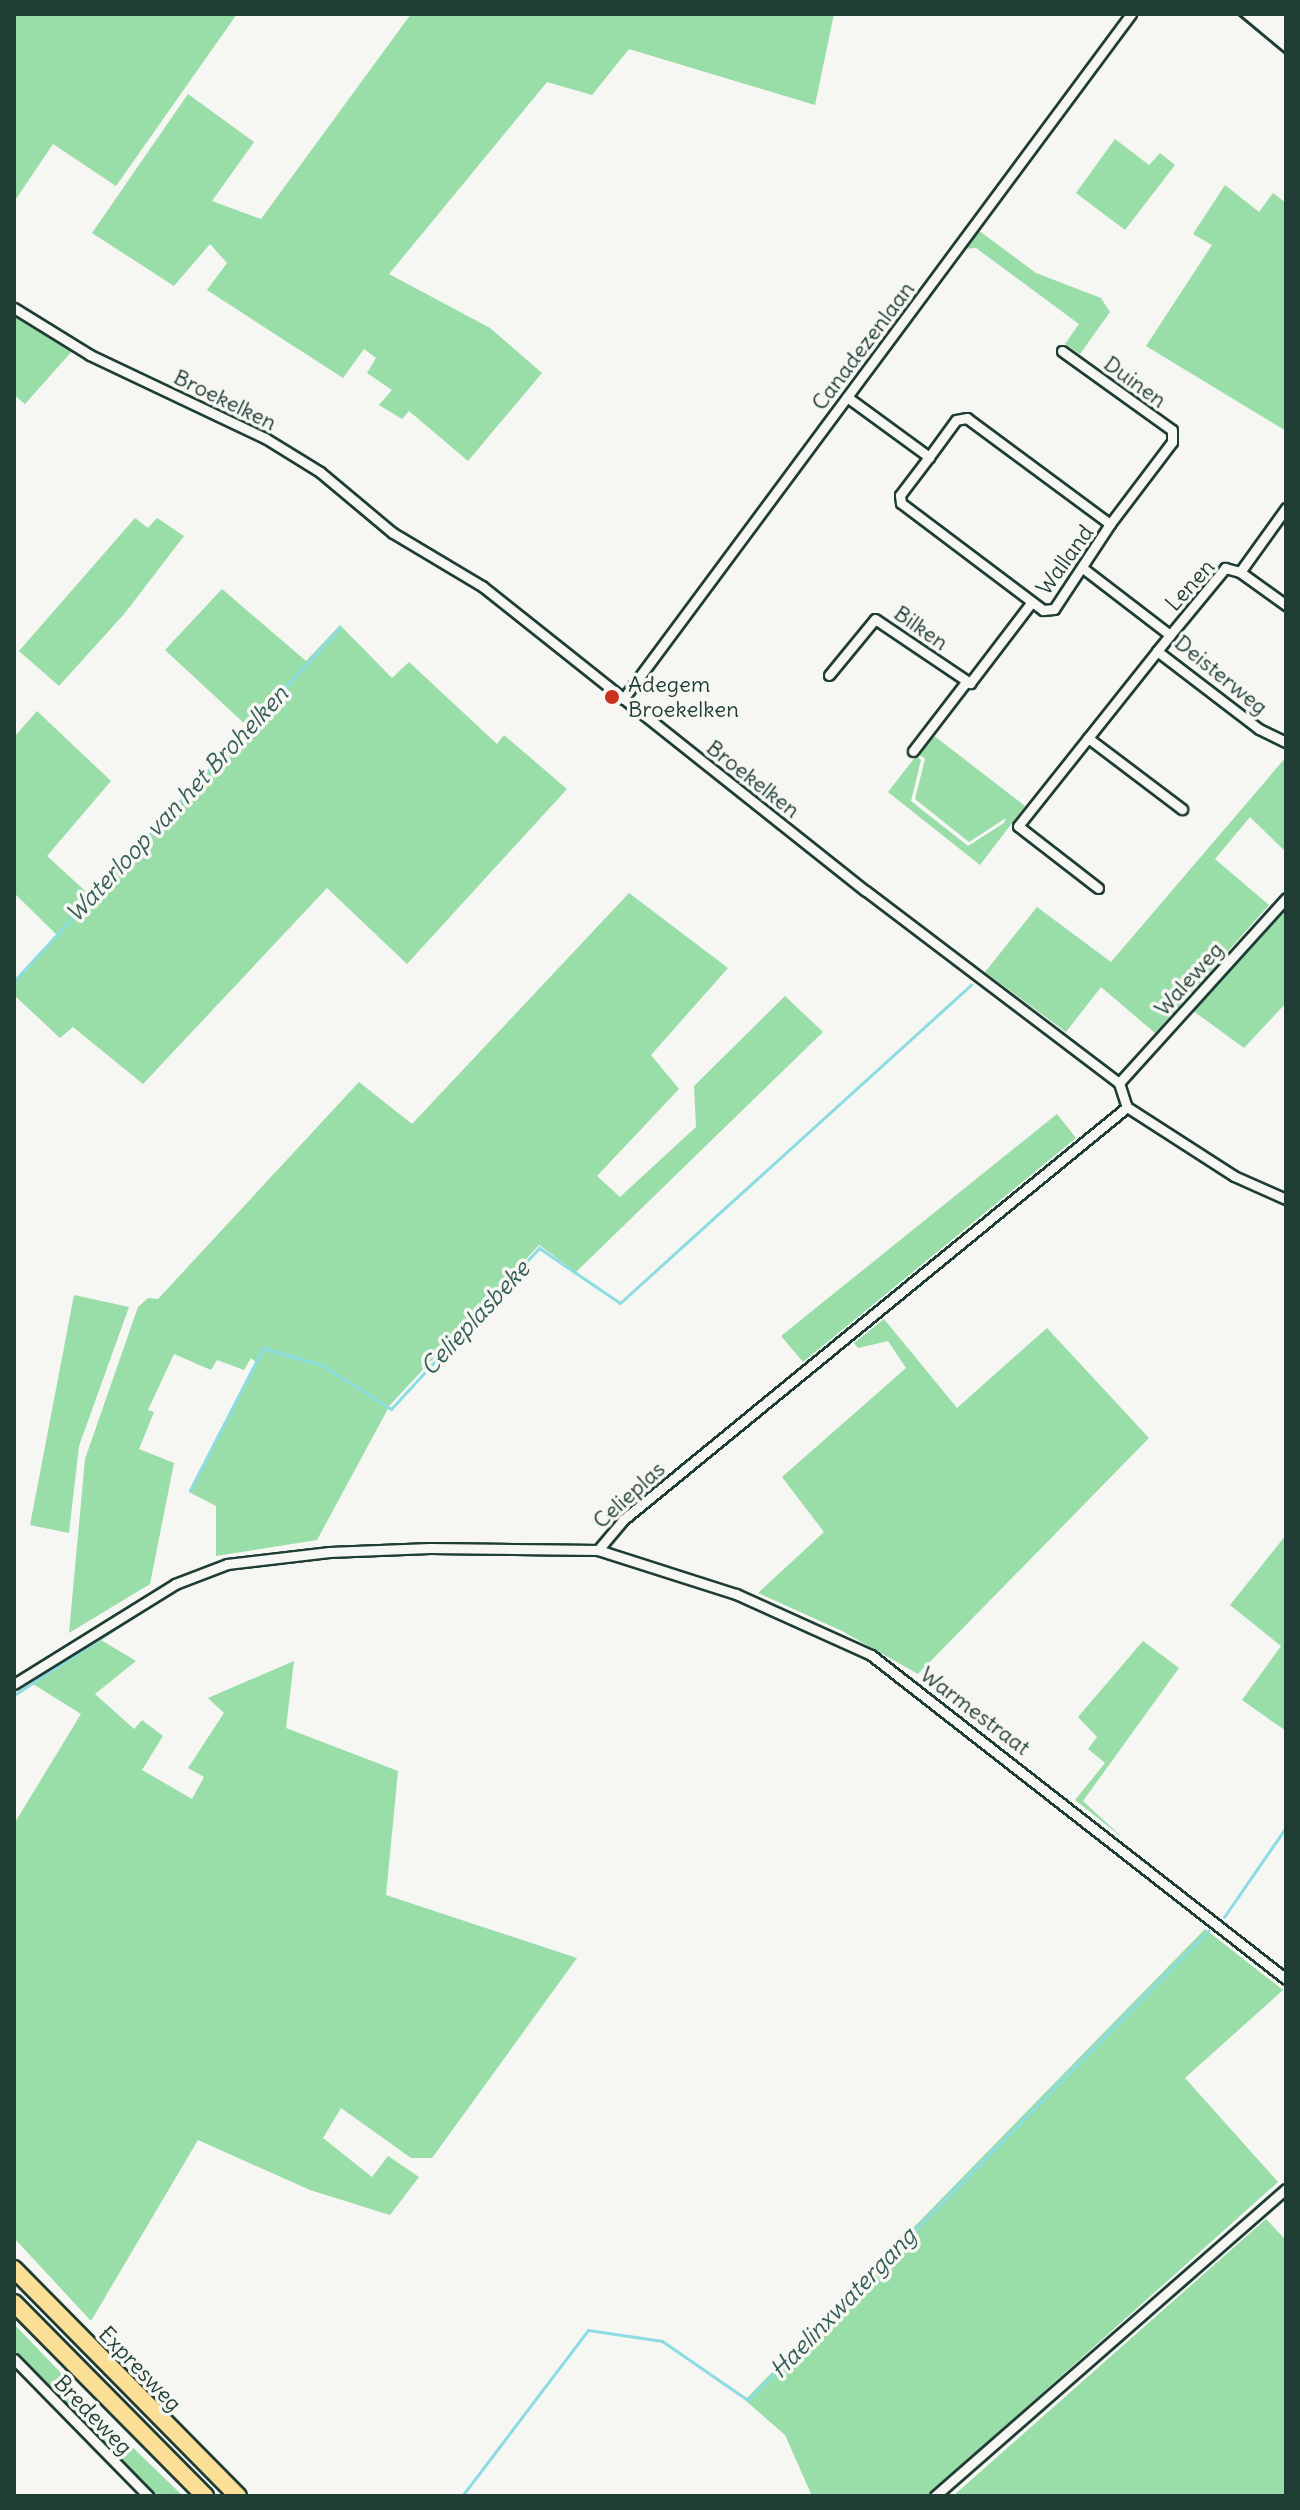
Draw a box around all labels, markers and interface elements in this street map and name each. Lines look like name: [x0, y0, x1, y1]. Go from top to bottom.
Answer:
street label: Canadezenlaan: [806, 276, 920, 416]
street label: Duinen: [1099, 351, 1171, 413]
street label: Broekelken: [169, 364, 281, 436]
street label: Walland: [1031, 520, 1099, 600]
street label: Lenen: [1160, 554, 1220, 616]
street label: Bilken: [889, 600, 953, 656]
street label: Deisterweg: [1169, 630, 1273, 720]
place label: Adegem Broekelken: [628, 671, 739, 722]
water label: Waterloop van het Brohelken: [60, 680, 294, 928]
marker: Adegem Broekelken: [603, 688, 621, 706]
street label: Broekelken: [701, 734, 805, 824]
street label: Waleweg: [1149, 937, 1229, 1021]
water label: Celieplasbeke: [414, 1255, 536, 1381]
street label: Celieplas: [588, 1456, 670, 1534]
street label: Warmestraat: [915, 1661, 1035, 1761]
water label: Haelinxwatergang: [764, 2222, 922, 2384]
street label: Expresweg: [93, 2321, 187, 2417]
street label: Bredeweg: [49, 2370, 137, 2460]

